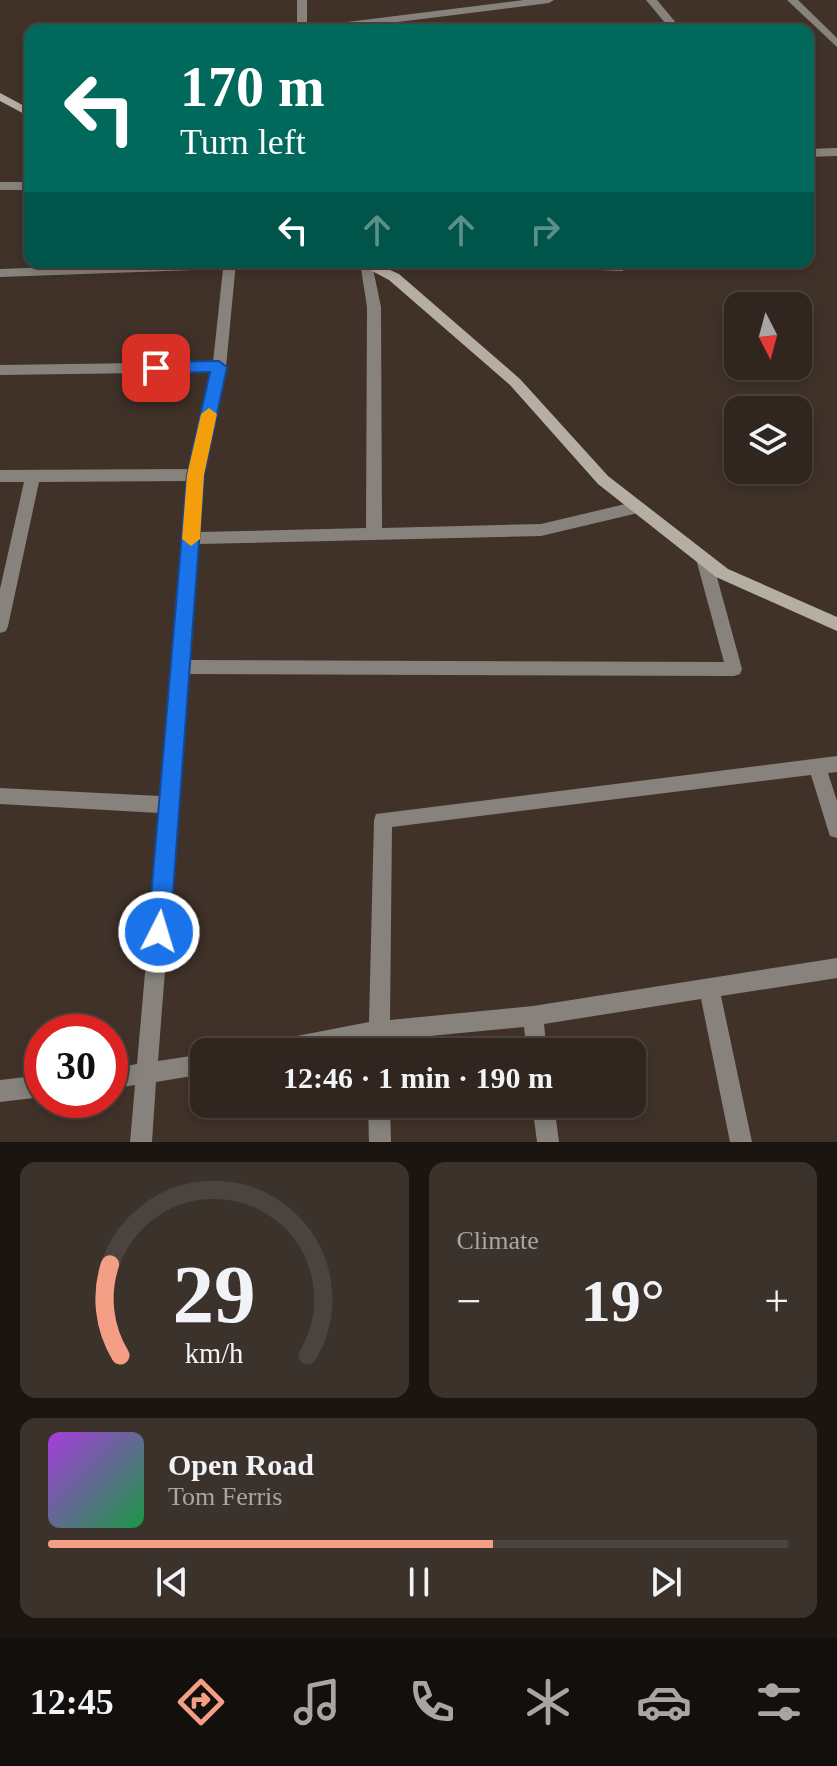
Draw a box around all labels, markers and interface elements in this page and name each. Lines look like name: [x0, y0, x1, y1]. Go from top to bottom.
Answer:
icon: left: [48, 56, 152, 160]
text: 170 m: [180, 56, 325, 118]
text: Turn left: [180, 122, 306, 162]
icon: left: [271, 208, 315, 252]
icon: ahead: [355, 208, 399, 252]
icon: ahead: [439, 208, 483, 252]
icon: right: [523, 208, 567, 252]
north arrow: [724, 292, 812, 380]
map controls: [724, 292, 812, 484]
pin: [122, 334, 190, 402]
icon: arrive: [134, 346, 178, 390]
button: layers: [724, 396, 812, 484]
position arrow: [117, 890, 201, 974]
speed limit sign: 30: [24, 1014, 128, 1118]
text: 12:46 · 1 min · 190 m: [283, 1061, 553, 1094]
text: Climate: [457, 1226, 539, 1255]
text: 29: [173, 1248, 256, 1340]
text: 19°: [581, 1268, 665, 1334]
text: −: [457, 1277, 481, 1326]
text: +: [764, 1277, 789, 1326]
text: km/h: [185, 1338, 244, 1369]
text: Open Road: [168, 1448, 314, 1481]
text: Tom Ferris: [168, 1482, 282, 1511]
icon: previous: [150, 1560, 194, 1604]
icon: pause: [397, 1560, 441, 1604]
icon: next: [644, 1560, 688, 1604]
icon: directions: [173, 1674, 229, 1730]
icon: music: [289, 1674, 345, 1730]
icon: phone: [404, 1674, 460, 1730]
icon: climate: [520, 1674, 576, 1730]
icon: car: [636, 1674, 692, 1730]
icon: filters: [751, 1674, 807, 1730]
text: 12:45: [30, 1682, 114, 1722]

